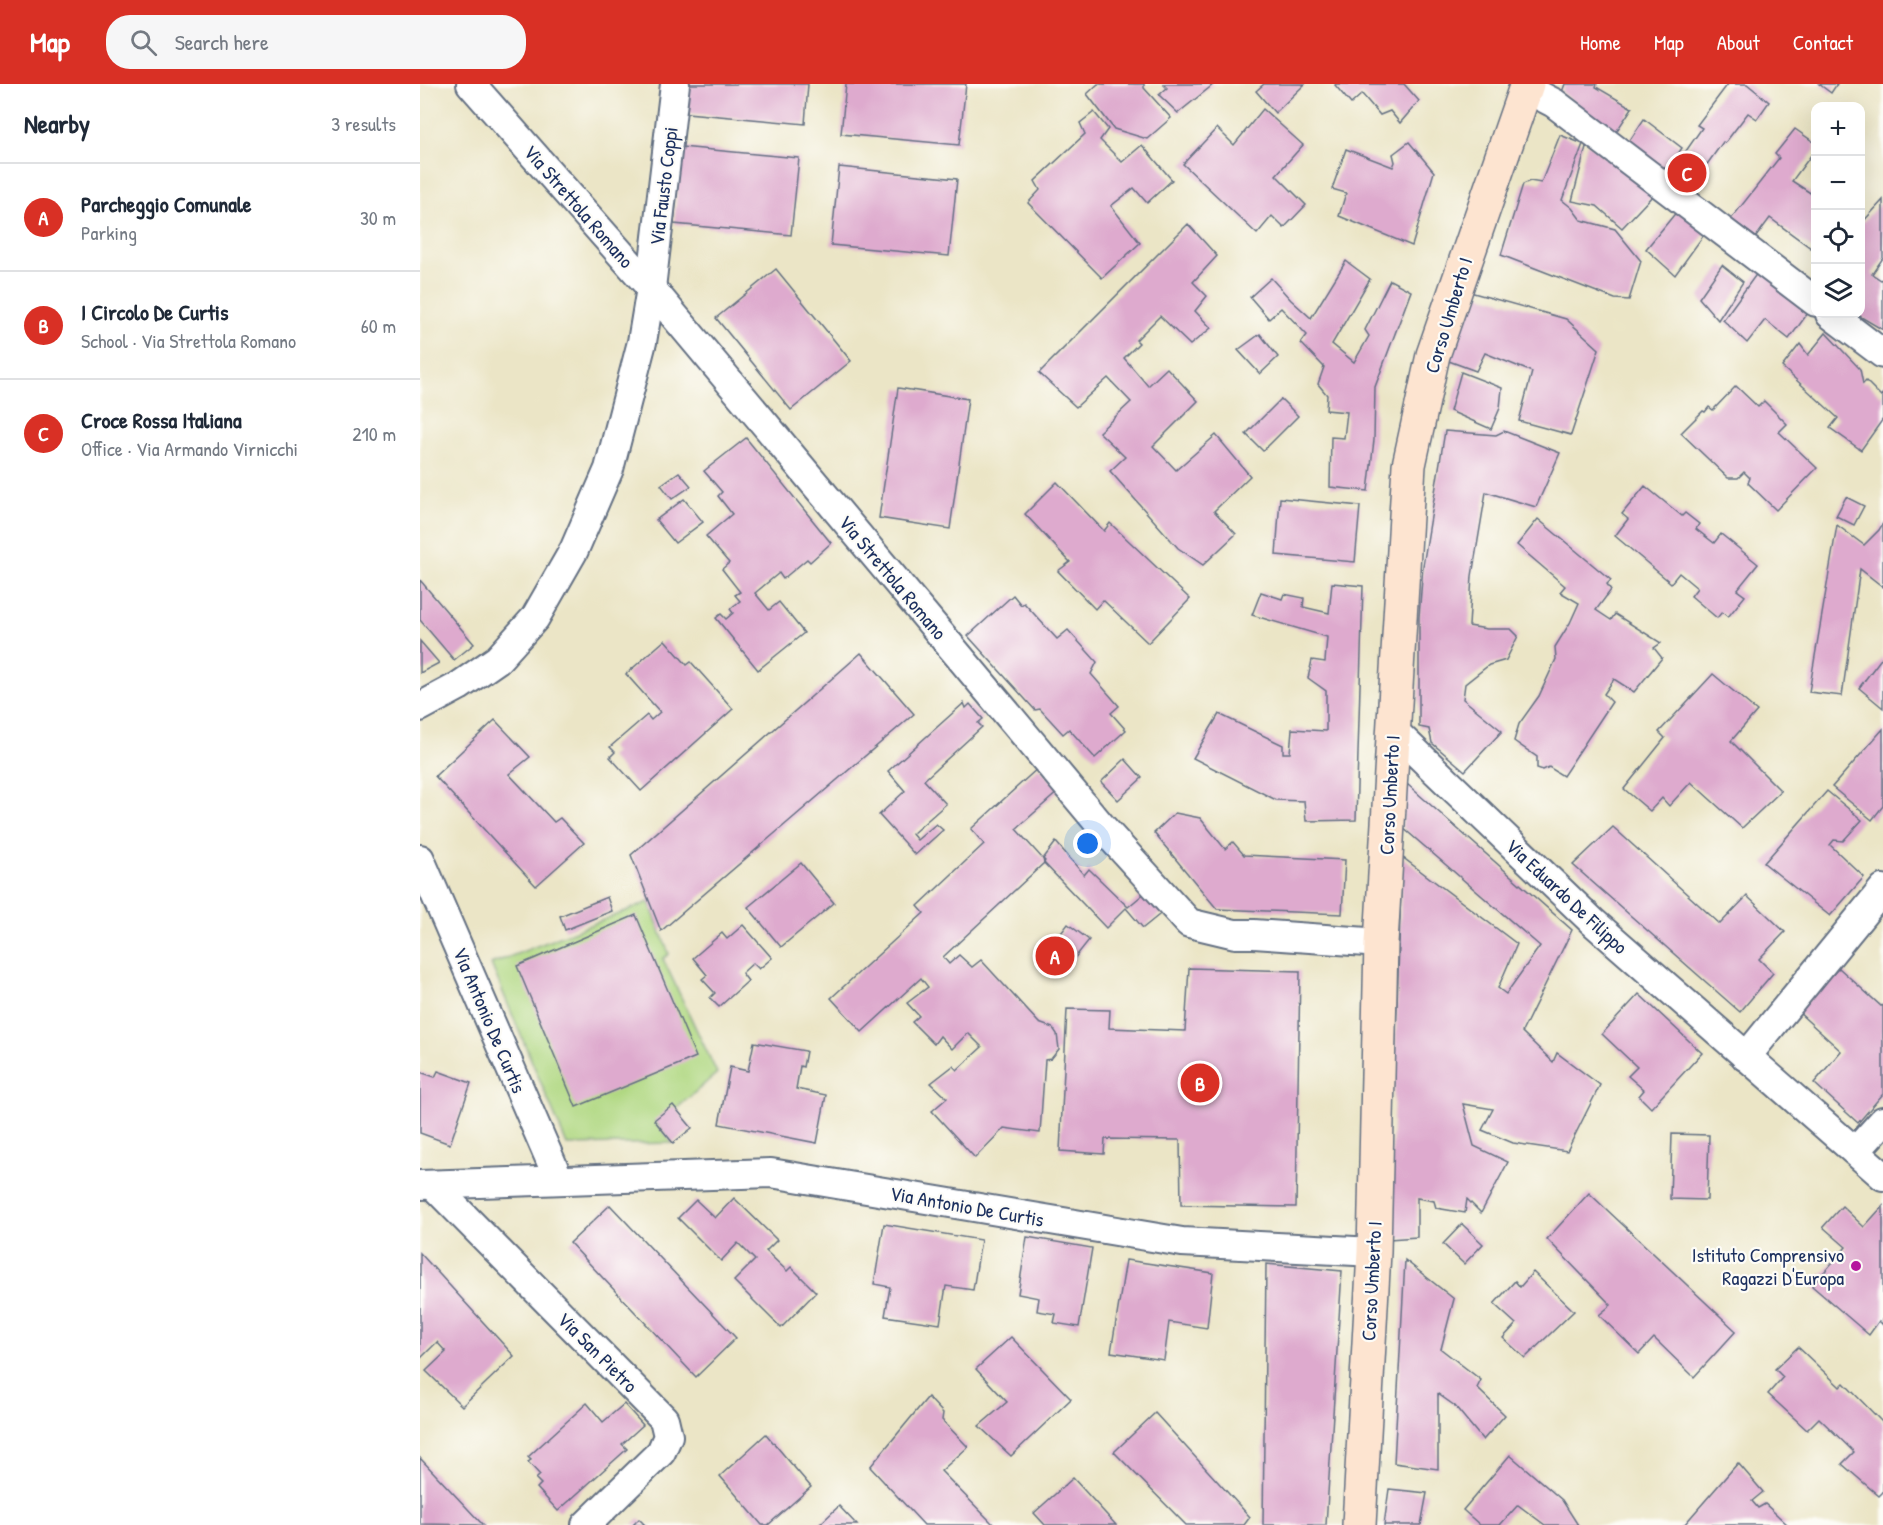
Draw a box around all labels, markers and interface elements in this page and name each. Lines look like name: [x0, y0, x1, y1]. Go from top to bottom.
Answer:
search box: [106, 15, 526, 69]
text: Map: [30, 23, 70, 61]
icon: search: [127, 26, 160, 59]
text: Search here: [175, 27, 269, 57]
text: Home: [1580, 28, 1621, 57]
text: Map: [1654, 28, 1684, 57]
text: About: [1717, 28, 1760, 57]
text: Contact: [1793, 28, 1853, 57]
map controls: [1811, 102, 1865, 318]
button: +: [1811, 102, 1865, 156]
text: Nearby: [24, 106, 90, 141]
text: 3 results: [331, 110, 396, 137]
street label: Via Fausto Coppi: [642, 125, 684, 247]
street label: Via Strettola Romano: [518, 139, 640, 273]
pin: C: [1668, 150, 1706, 196]
button: −: [1811, 156, 1865, 210]
text: Parcheggio Comunale: [81, 189, 252, 219]
text: A: [39, 204, 48, 231]
text: 30 m: [360, 204, 396, 231]
button: locate: [1811, 210, 1865, 264]
text: Parking: [81, 219, 137, 246]
street label: Corso Umberto I: [1418, 254, 1478, 376]
button: layers: [1811, 264, 1865, 318]
text: I Circolo De Curtis: [81, 297, 228, 327]
text: B: [38, 312, 49, 339]
text: 60 m: [361, 312, 396, 339]
text: School · Via Strettola Romano: [81, 327, 296, 354]
text: Croce Rossa Italiana: [81, 405, 242, 435]
text: C: [38, 420, 49, 447]
text: 210 m: [352, 420, 396, 447]
text: Office · Via Armando Virnicchi: [81, 435, 298, 462]
street label: Via Strettola Romano: [833, 509, 953, 645]
street label: Corso Umberto I: [1372, 734, 1406, 856]
your location: [1073, 829, 1102, 858]
street label: Via Eduardo De Filippo: [1500, 832, 1634, 960]
pin: A: [1036, 934, 1074, 978]
street label: Via Antonio De Curtis: [447, 943, 533, 1097]
pin: B: [1180, 1060, 1220, 1106]
street label: Via Antonio De Curtis: [888, 1179, 1046, 1233]
street label: Corso Umberto I: [1354, 1220, 1388, 1342]
place label: Istituto Comprensivo Ragazzi D'Europa: [1692, 1241, 1844, 1291]
marker: Istituto Comprensivo Ragazzi D'Europa: [1849, 1259, 1863, 1273]
street label: Via San Pietro: [552, 1306, 644, 1398]

